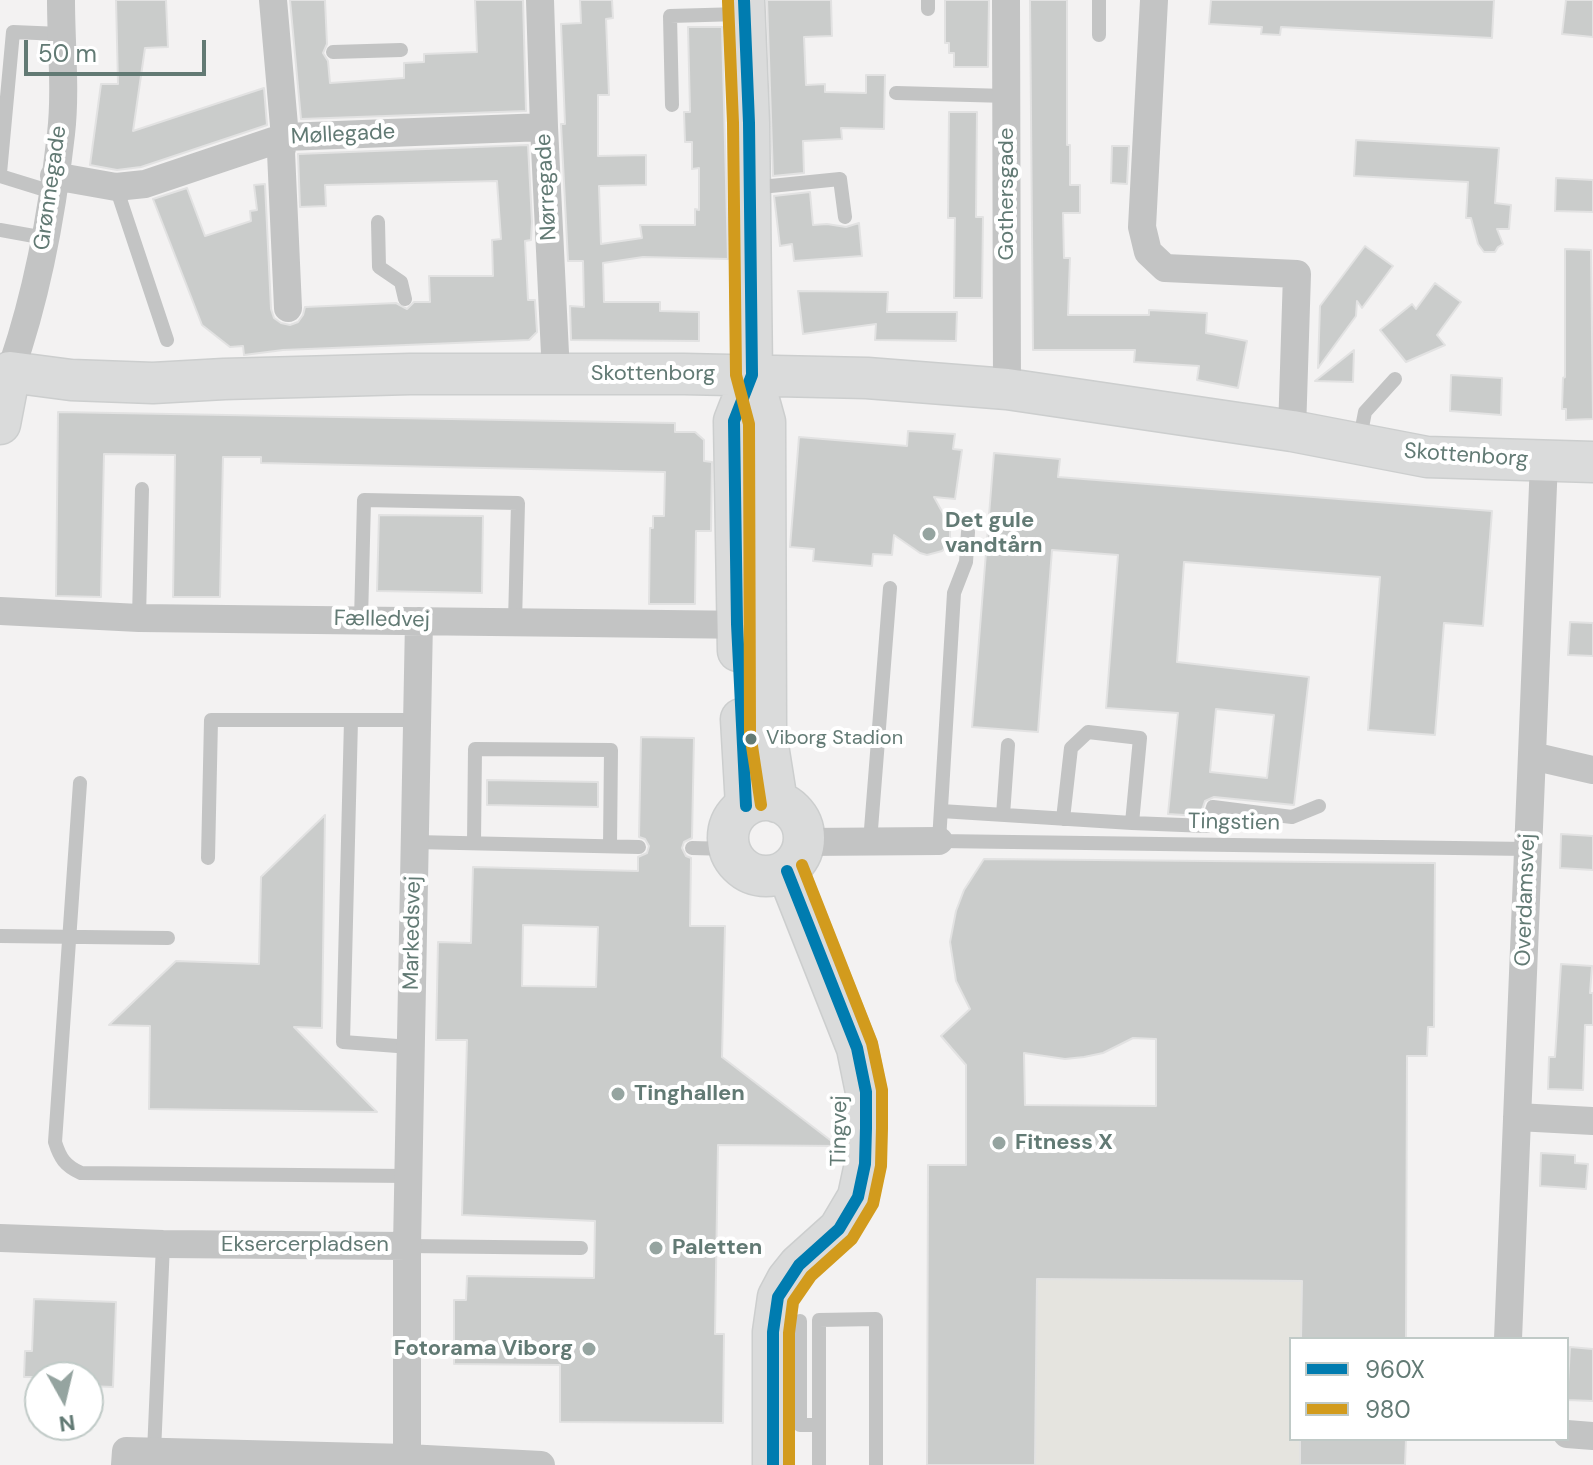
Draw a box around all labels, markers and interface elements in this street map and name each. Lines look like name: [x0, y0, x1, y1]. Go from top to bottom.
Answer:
scale bar: [28, 24, 210, 74]
text: 50 m: [38, 38, 97, 69]
street label: Møllegade: [290, 119, 396, 151]
street label: Grønnegade: [29, 124, 73, 252]
street label: Gothersgade: [994, 128, 1020, 260]
street label: Nørregade: [531, 133, 563, 241]
street label: Skottenborg: [591, 361, 715, 387]
street label: Skottenborg: [1403, 438, 1529, 474]
place label: Det gule vandtårn: [945, 508, 1043, 560]
marker: Det gule vandtårn: [920, 525, 938, 543]
street label: Fælledvej: [334, 606, 430, 634]
place label: Viborg Stadion: [766, 727, 903, 751]
marker: Viborg Stadion: [743, 731, 759, 747]
street label: Tingstien: [1188, 809, 1280, 837]
street label: Overdamsvej: [1510, 833, 1542, 967]
street label: Markedsvej: [399, 876, 427, 990]
place label: Tinghallen: [634, 1081, 745, 1107]
marker: Tinghallen: [609, 1085, 627, 1103]
street label: Tingvej: [826, 1095, 854, 1167]
place label: Fitness X: [1015, 1130, 1113, 1156]
marker: Fitness X: [990, 1134, 1008, 1152]
street label: Eksercerpladsen: [221, 1232, 389, 1258]
place label: Paletten: [672, 1235, 762, 1261]
marker: Paletten: [647, 1239, 665, 1257]
place label: Fotorama Viborg: [394, 1336, 573, 1362]
legend: [1289, 1337, 1569, 1441]
marker: Fotorama Viborg: [580, 1340, 598, 1358]
text: 960X: [1365, 1354, 1425, 1385]
north arrow: [24, 1361, 104, 1441]
text: 980: [1365, 1394, 1411, 1425]
text: N: [57, 1408, 77, 1439]

